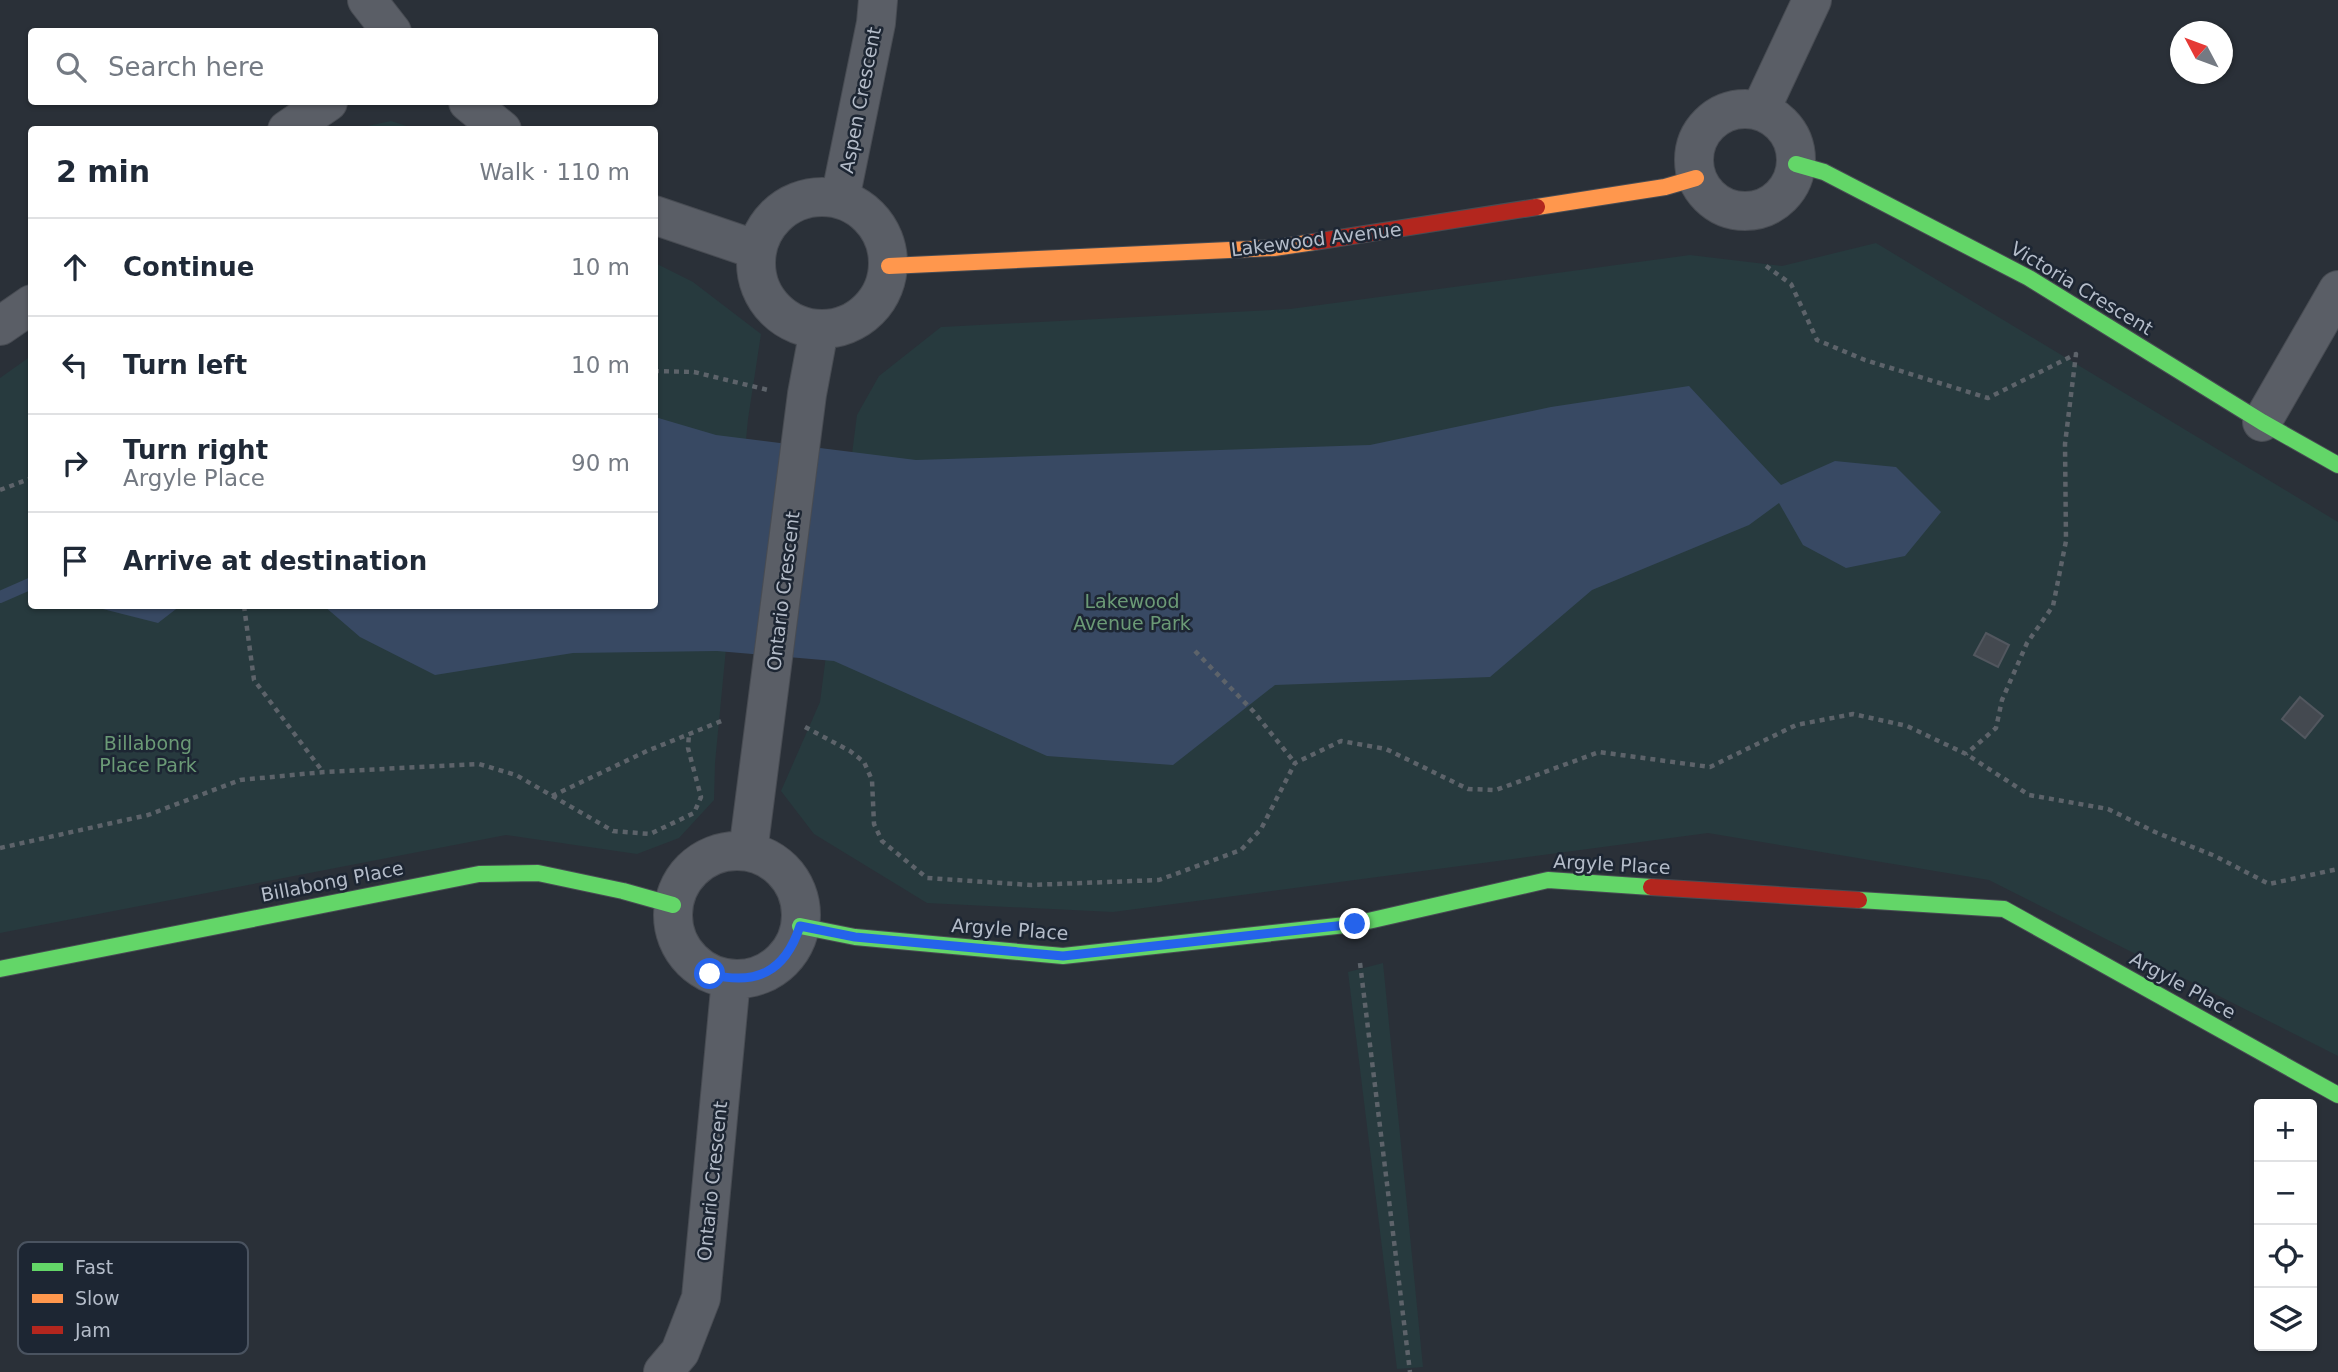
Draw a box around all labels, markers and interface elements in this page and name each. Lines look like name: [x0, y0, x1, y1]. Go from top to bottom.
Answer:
north arrow: [2170, 21, 2233, 84]
street label: Aspen Crescent: [835, 25, 885, 175]
search box: [28, 28, 658, 105]
icon: search: [52, 48, 90, 86]
text: Search here: [108, 52, 264, 82]
text: 2 min: [56, 154, 150, 189]
text: Walk · 110 m: [479, 159, 630, 185]
street label: Lakewood Avenue: [1229, 218, 1403, 260]
street label: Victoria Crescent: [2007, 237, 2157, 339]
icon: ahead: [56, 248, 94, 286]
text: Continue: [123, 252, 254, 282]
text: 10 m: [571, 254, 630, 280]
icon: left: [56, 346, 94, 384]
text: Turn left: [123, 350, 247, 380]
text: 10 m: [571, 352, 630, 378]
text: Turn right: [123, 435, 268, 465]
icon: right: [56, 444, 94, 482]
text: 90 m: [571, 450, 630, 476]
text: Argyle Place: [123, 465, 265, 491]
street label: Ontario Crescent: [762, 510, 804, 672]
icon: arrive: [56, 542, 94, 580]
text: Arrive at destination: [123, 546, 427, 576]
park label: Lakewood Avenue Park: [1073, 590, 1191, 634]
park label: Billabong Place Park: [99, 732, 197, 776]
street label: Argyle Place: [1553, 850, 1671, 878]
street label: Billabong Place: [259, 856, 405, 906]
route end: [1339, 908, 1370, 939]
street label: Argyle Place: [951, 914, 1069, 944]
street label: Argyle Place: [2126, 947, 2240, 1023]
route start: [694, 958, 725, 989]
map controls: [2254, 1099, 2317, 1351]
button: +: [2254, 1099, 2317, 1162]
street label: Ontario Crescent: [693, 1100, 731, 1262]
button: −: [2254, 1162, 2317, 1225]
button: locate: [2254, 1225, 2317, 1288]
legend: [18, 1242, 248, 1354]
text: Fast: [75, 1256, 113, 1278]
text: Slow: [75, 1287, 120, 1309]
button: layers: [2254, 1288, 2317, 1351]
text: Jam: [74, 1319, 111, 1341]

